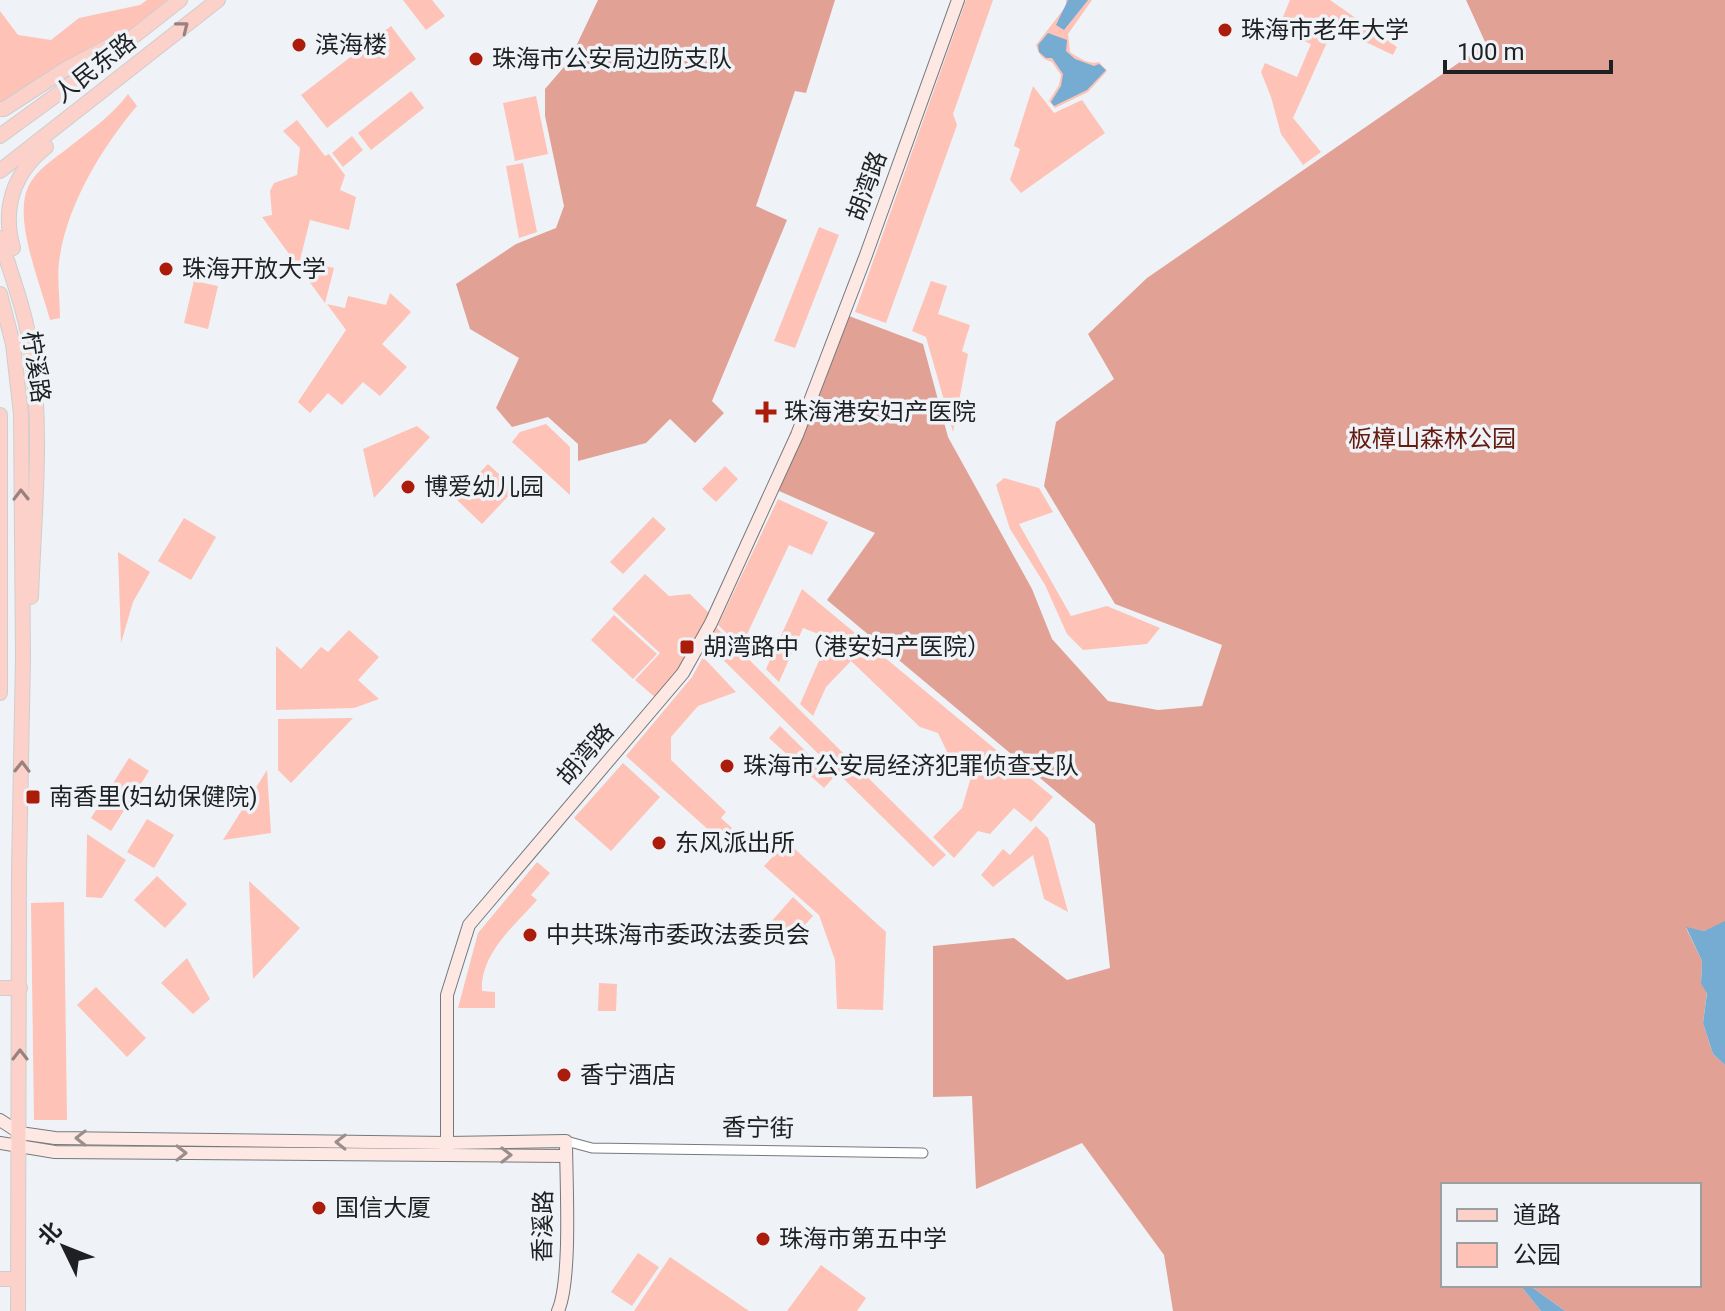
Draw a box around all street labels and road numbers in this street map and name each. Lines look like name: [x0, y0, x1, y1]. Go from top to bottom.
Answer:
street label: 人民东路: [49, 27, 141, 109]
street label: 胡湾路: [842, 147, 892, 225]
street label: 柠溪路: [17, 329, 55, 405]
street label: 胡湾路: [551, 718, 619, 790]
street label: 香宁街: [722, 1113, 794, 1143]
street label: 香溪路: [528, 1190, 558, 1262]

